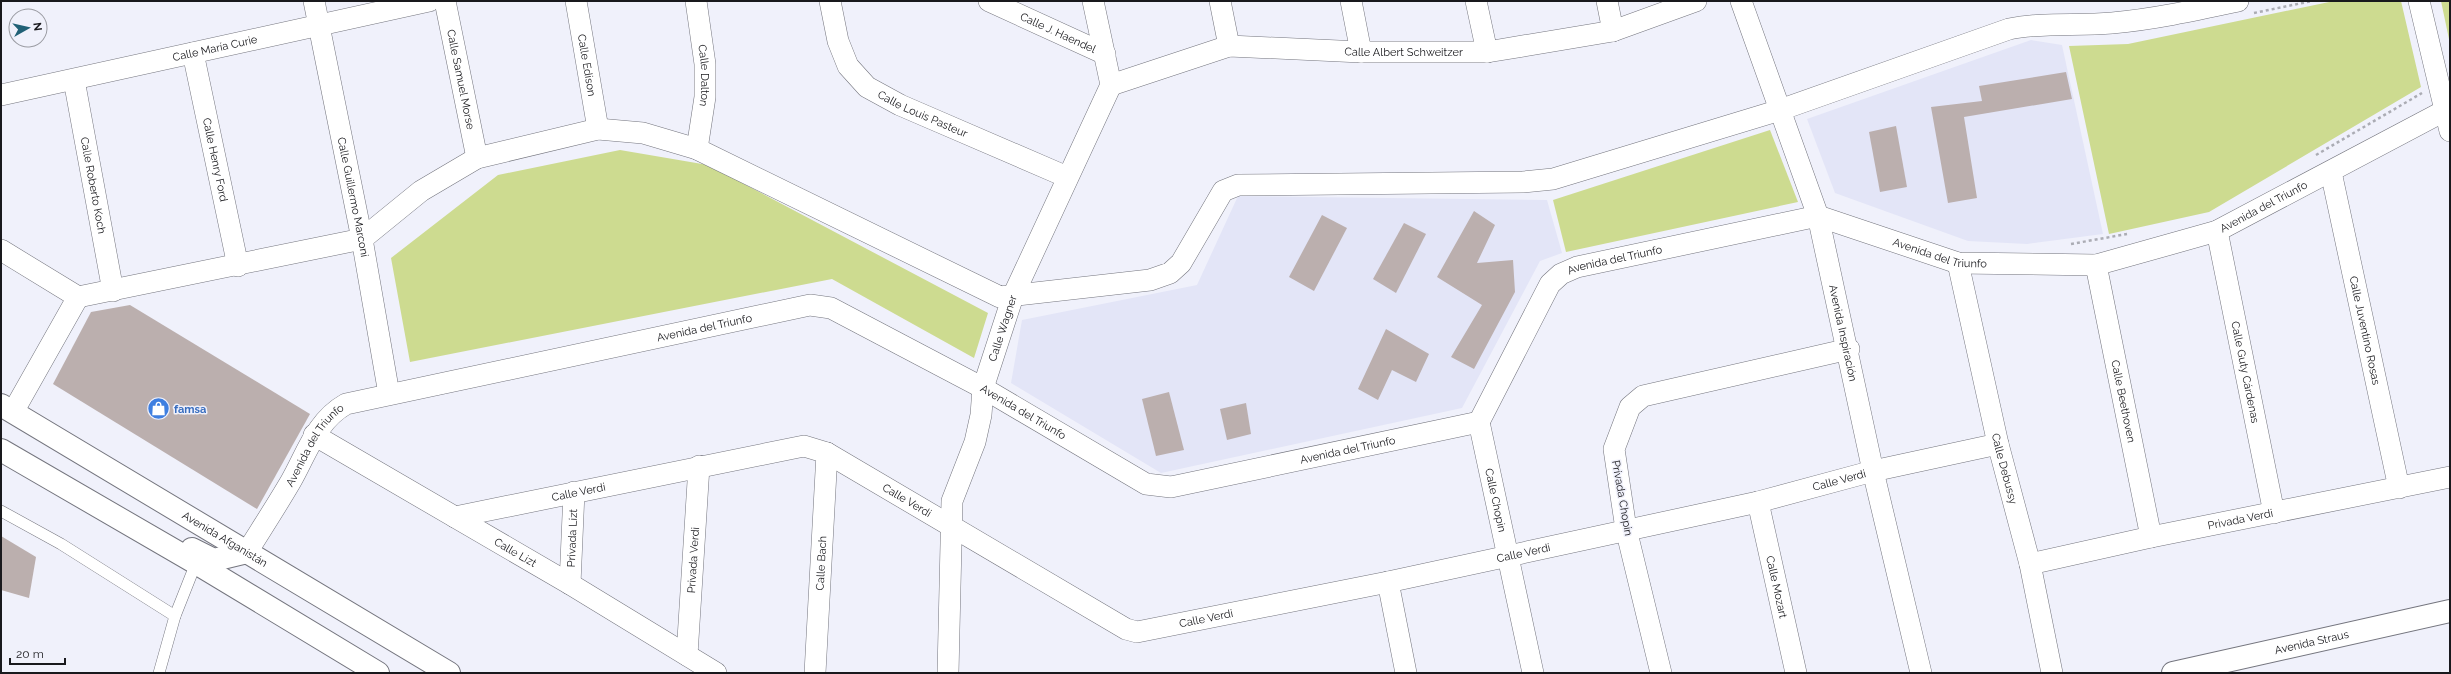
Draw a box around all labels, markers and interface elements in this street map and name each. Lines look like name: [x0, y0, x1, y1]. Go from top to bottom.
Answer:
north arrow: [8, 8, 48, 48]
street label: Calle J. Haendel: [1018, 10, 1098, 56]
text: N: [30, 22, 44, 32]
street label: Calle Samuel Morse: [444, 28, 478, 131]
street label: Calle María Curie: [171, 32, 259, 64]
street label: Calle Edison: [575, 33, 599, 97]
street label: Calle Dalton: [696, 44, 712, 107]
street label: Calle Albert Schweitzer: [1344, 45, 1463, 59]
street label: Calle Louis Pasteur: [876, 88, 970, 140]
street label: Calle Henry Ford: [200, 117, 231, 203]
street label: Calle Roberto Koch: [78, 136, 109, 235]
street label: Calle Guillermo Marconi: [335, 136, 372, 258]
street label: Avenida del Triunfo: [2218, 178, 2310, 235]
street label: Avenida del Triunfo: [1891, 235, 1987, 270]
street label: Avenida del Triunfo: [1565, 243, 1664, 277]
street label: Calle Juventino Rosas: [2347, 275, 2383, 386]
street label: Avenida Inspiración: [1826, 283, 1860, 383]
street label: Calle Wagner: [986, 293, 1019, 363]
street label: Avenida del Triunfo: [655, 311, 754, 344]
street label: Calle Guty Cárdenas: [2229, 320, 2262, 424]
street label: Calle Beethoven: [2109, 359, 2138, 444]
street label: Avenida del Triunfo: [978, 382, 1069, 442]
shop icon: famsa: [145, 396, 171, 422]
street label: Avenida del Triunfo: [283, 401, 346, 489]
place label: famsa: [174, 403, 206, 416]
street label: Calle Debussy: [1989, 432, 2020, 506]
street label: Avenida del Triunfo: [1299, 433, 1397, 466]
street label: Privada Chopin: [1609, 459, 1635, 537]
street label: Calle Chopin: [1483, 467, 1509, 533]
street label: Calle Verdi: [1811, 467, 1867, 494]
street label: Calle Verdi: [550, 480, 607, 504]
street label: Calle Verdi: [880, 481, 934, 520]
street label: Privada Verdi: [2206, 506, 2274, 532]
street label: Avenida Afganistán: [180, 508, 270, 570]
street label: Privada Lizt: [564, 508, 580, 568]
street label: Privada Verdi: [684, 527, 702, 594]
street label: Calle Lizt: [492, 535, 539, 570]
street label: Calle Bach: [813, 536, 829, 591]
street label: Calle Verdi: [1495, 541, 1551, 565]
street label: Calle Mozart: [1764, 554, 1790, 620]
street label: Calle Verdi: [1178, 607, 1234, 630]
street label: Avenida Straus: [2273, 627, 2350, 657]
scale bar: [10, 640, 65, 666]
text: 20 m: [16, 647, 44, 661]

